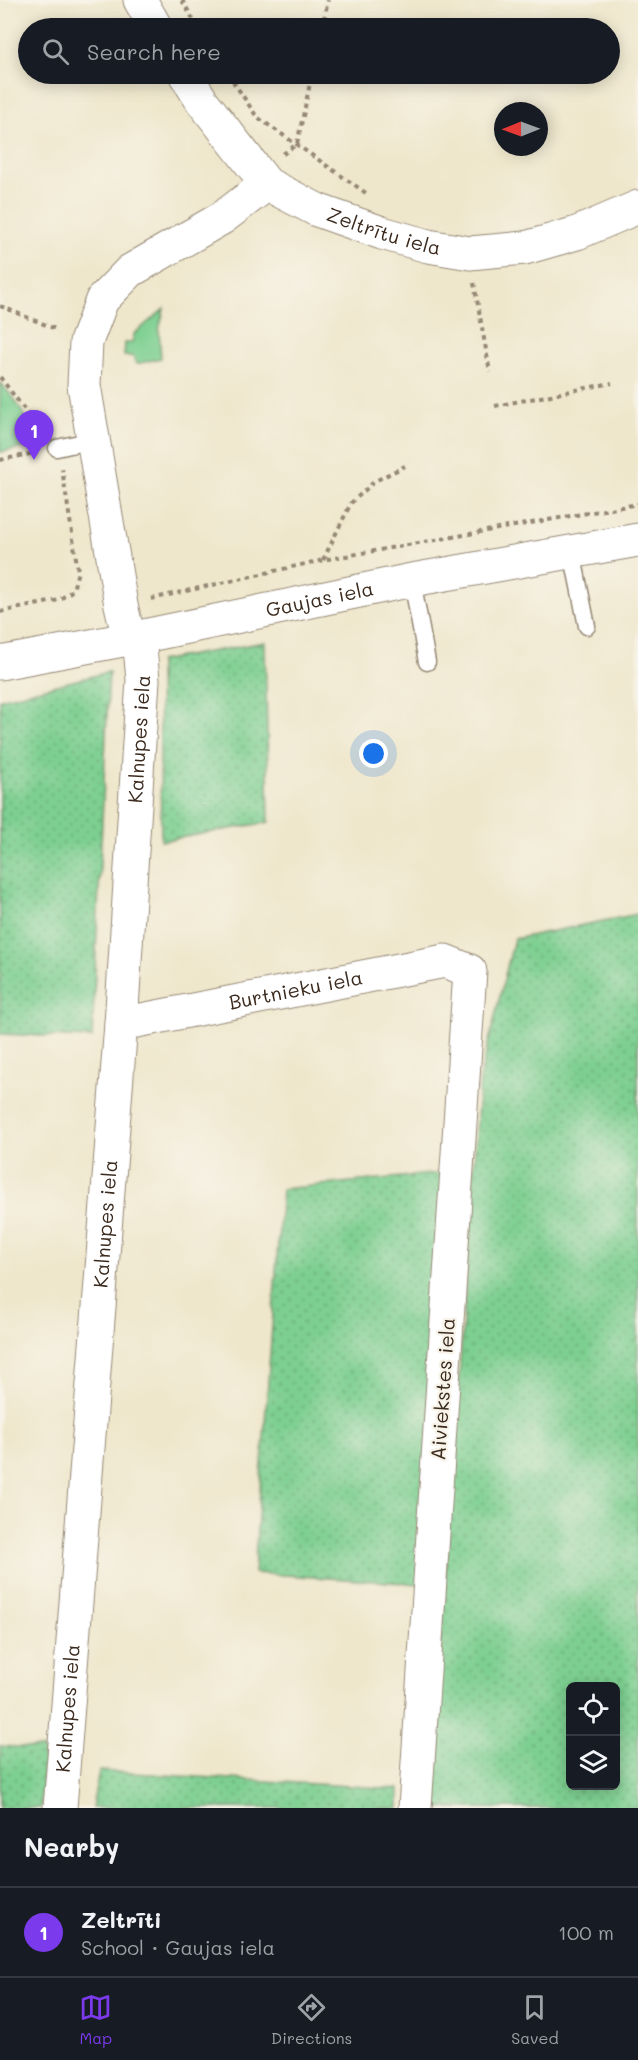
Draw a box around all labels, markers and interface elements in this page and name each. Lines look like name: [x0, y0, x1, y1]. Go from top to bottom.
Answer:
search box: [18, 18, 620, 84]
icon: search: [39, 35, 72, 68]
text: Search here: [87, 37, 221, 66]
north arrow: [494, 102, 548, 156]
street label: Zeltrītu iela: [324, 201, 443, 260]
pin: 1: [15, 410, 54, 460]
street label: Gaujas iela: [263, 574, 376, 622]
street label: Kalnupes iela: [121, 674, 155, 804]
your location: [359, 739, 388, 768]
street label: Burtnieku iela: [226, 963, 365, 1015]
street label: Kalnupes iela: [87, 1159, 122, 1289]
street label: Aiviekstes iela: [424, 1317, 460, 1461]
street label: Kalnupes iela: [49, 1643, 85, 1773]
map controls: [566, 1682, 620, 1790]
button: locate: [566, 1682, 620, 1736]
button: layers: [566, 1736, 620, 1790]
text: Nearby: [24, 1830, 119, 1864]
text: Zeltrīti: [81, 1905, 162, 1934]
text: 1: [39, 1919, 48, 1945]
text: 100 m: [558, 1919, 614, 1945]
text: School · Gaujas iela: [81, 1934, 275, 1960]
tab: Map: [79, 1991, 112, 2048]
tab: Directions: [271, 1991, 352, 2048]
tab: Saved: [511, 1991, 559, 2048]

